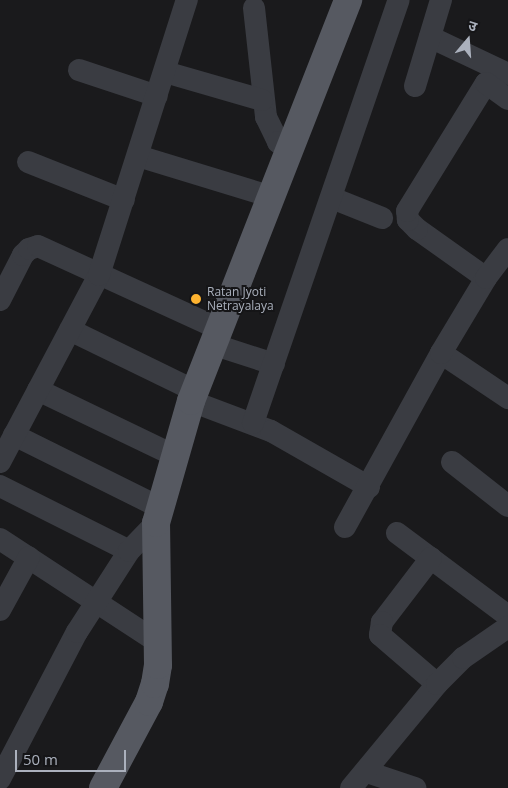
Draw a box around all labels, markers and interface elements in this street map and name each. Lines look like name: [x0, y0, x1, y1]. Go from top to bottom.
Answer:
north arrow: [443, 15, 493, 65]
text: उ: [466, 15, 480, 36]
place label: Ratan Jyoti Netrayalaya: [207, 285, 274, 313]
marker: Ratan Jyoti Netrayalaya: [189, 292, 203, 306]
scale bar: [18, 740, 129, 772]
text: 50 m: [23, 749, 58, 769]

